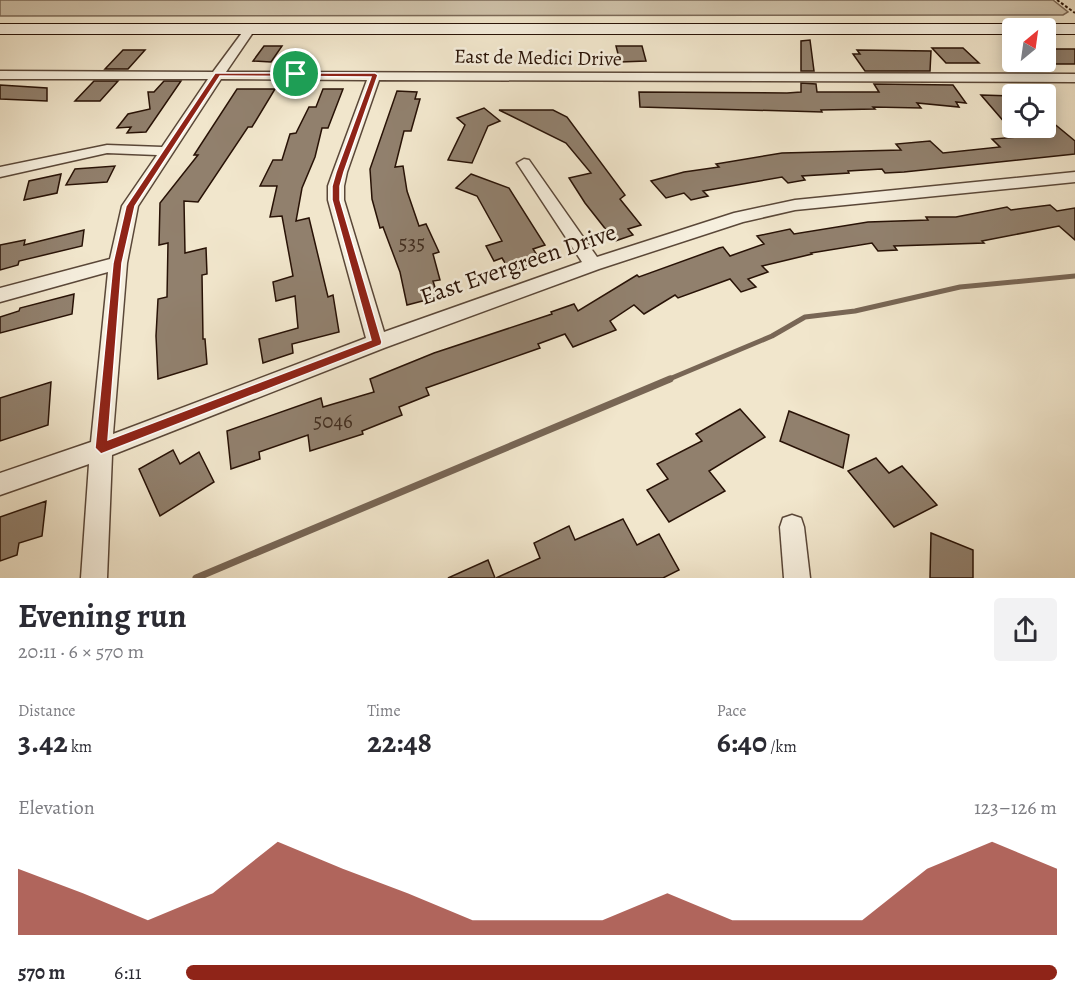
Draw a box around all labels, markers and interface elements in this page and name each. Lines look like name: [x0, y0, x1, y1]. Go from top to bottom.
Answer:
north arrow: [1002, 18, 1056, 72]
map controls: [1002, 18, 1056, 138]
street label: East de Medici Drive: [454, 43, 622, 72]
pin: [270, 48, 321, 99]
icon: arrive: [279, 57, 312, 90]
button: locate: [1002, 84, 1056, 138]
street label: East Evergreen Drive: [416, 215, 620, 313]
house number: 535: [399, 229, 425, 257]
house number: 5046: [313, 407, 353, 435]
text: Evening run: [18, 593, 187, 638]
button: share: [994, 598, 1057, 661]
text: 20:11 · 6 × 570 m: [18, 638, 144, 665]
text: Distance: [18, 700, 75, 722]
text: Time: [367, 700, 401, 722]
text: Pace: [717, 700, 746, 722]
text: 3.42: [18, 722, 68, 762]
text: 22:48: [367, 722, 432, 762]
text: 6:40: [717, 722, 767, 762]
text: km: [68, 736, 92, 758]
text: /km: [767, 736, 797, 758]
text: Elevation: [18, 794, 95, 821]
text: 123–126 m: [974, 794, 1057, 821]
text: 570 m: [18, 959, 65, 986]
text: 6:11: [114, 959, 142, 986]

